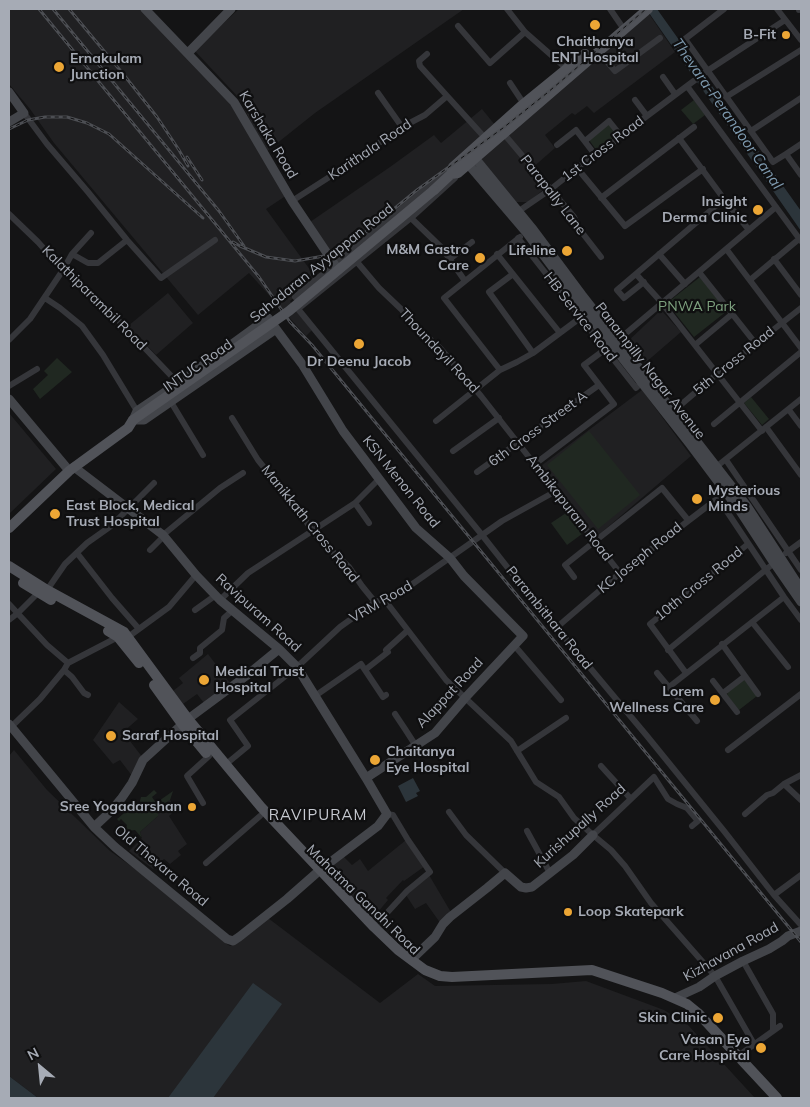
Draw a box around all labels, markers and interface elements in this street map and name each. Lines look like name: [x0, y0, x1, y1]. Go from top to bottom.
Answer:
marker: Chaithanya ENT Hospital: [588, 18, 602, 32]
place label: B-Fit: [743, 27, 776, 43]
marker: B-Fit: [780, 29, 792, 41]
place label: Chaithanya ENT Hospital: [551, 34, 639, 66]
water label: Thevara-Perandoor Canal: [668, 35, 786, 193]
place label: Ernakulam Junction: [70, 51, 142, 84]
marker: Ernakulam Junction: [52, 60, 66, 74]
street label: Karshaka Road: [235, 88, 301, 182]
street label: 1st Cross Road: [559, 113, 647, 185]
street label: Karithala Road: [325, 116, 415, 184]
street label: Parapally Lane: [517, 152, 589, 238]
place label: Insight Derma Clinic: [662, 194, 747, 226]
street label: Sahodaran Ayyappan Road: [247, 200, 397, 326]
marker: Insight Derma Clinic: [751, 203, 765, 217]
street label: Kalathiparambil Road: [38, 242, 150, 354]
place label: M&M Gastro Care: [386, 242, 469, 274]
place label: Lifeline: [508, 243, 556, 259]
marker: Lifeline: [560, 244, 574, 258]
marker: M&M Gastro Care: [473, 251, 487, 265]
street label: HB Service Road: [540, 269, 620, 365]
street label: Panampilly Nagar Avenue: [591, 299, 709, 443]
park label: PNWA Park: [658, 299, 736, 315]
street label: Thoundayil Road: [395, 305, 483, 397]
street label: 5th Cross Road: [690, 323, 778, 399]
street label: INTUC Road: [160, 336, 236, 396]
marker: Dr Deenu Jacob: [352, 337, 366, 351]
place label: Dr Deenu Jacob: [307, 354, 411, 370]
street label: 6th Cross Street A: [485, 388, 591, 470]
street label: KSN Menon Road: [359, 433, 443, 531]
street label: Ambikapuram Road: [522, 452, 616, 564]
street label: Manikkath Cross Road: [258, 462, 362, 586]
place label: Mysterious Minds: [708, 483, 780, 516]
marker: Mysterious Minds: [690, 492, 704, 506]
place label: East Block, Medical Trust Hospital: [66, 498, 194, 530]
marker: East Block, Medical Trust Hospital: [48, 507, 62, 521]
street label: KC Joseph Road: [595, 519, 685, 597]
street label: 10th Cross Road: [652, 543, 746, 625]
street label: Parambithara Road: [502, 563, 596, 673]
street label: Ravipuram Road: [212, 570, 304, 656]
street label: VRM Road: [347, 577, 415, 627]
street label: Alappat Road: [413, 654, 487, 732]
place label: Medical Trust Hospital: [215, 664, 304, 696]
marker: Medical Trust Hospital: [197, 673, 211, 687]
place label: Lorem Wellness Care: [609, 684, 704, 716]
marker: Lorem Wellness Care: [708, 693, 722, 707]
place label: Saraf Hospital: [122, 728, 219, 744]
marker: Saraf Hospital: [104, 729, 118, 743]
place label: Chaitanya Eye Hospital: [386, 744, 469, 776]
marker: Chaitanya Eye Hospital: [368, 753, 382, 767]
street label: Kurishupally Road: [531, 781, 629, 871]
place label: Sree Yogadarshan: [60, 799, 182, 815]
marker: Sree Yogadarshan: [186, 801, 198, 813]
district label: RAVIPURAM: [268, 806, 368, 824]
street label: Old Thevara Road: [111, 822, 211, 910]
street label: Mahatma Gandhi Road: [303, 842, 423, 958]
place label: Loop Skatepark: [578, 904, 684, 920]
marker: Loop Skatepark: [562, 906, 574, 918]
street label: Kizhavana Road: [680, 919, 782, 985]
place label: Skin Clinic: [638, 1010, 707, 1026]
marker: Skin Clinic: [711, 1011, 725, 1025]
place label: Vasan Eye Care Hospital: [659, 1032, 750, 1064]
marker: Vasan Eye Care Hospital: [754, 1041, 768, 1055]
north arrow: [15, 1042, 65, 1092]
text: N: [24, 1043, 42, 1064]

